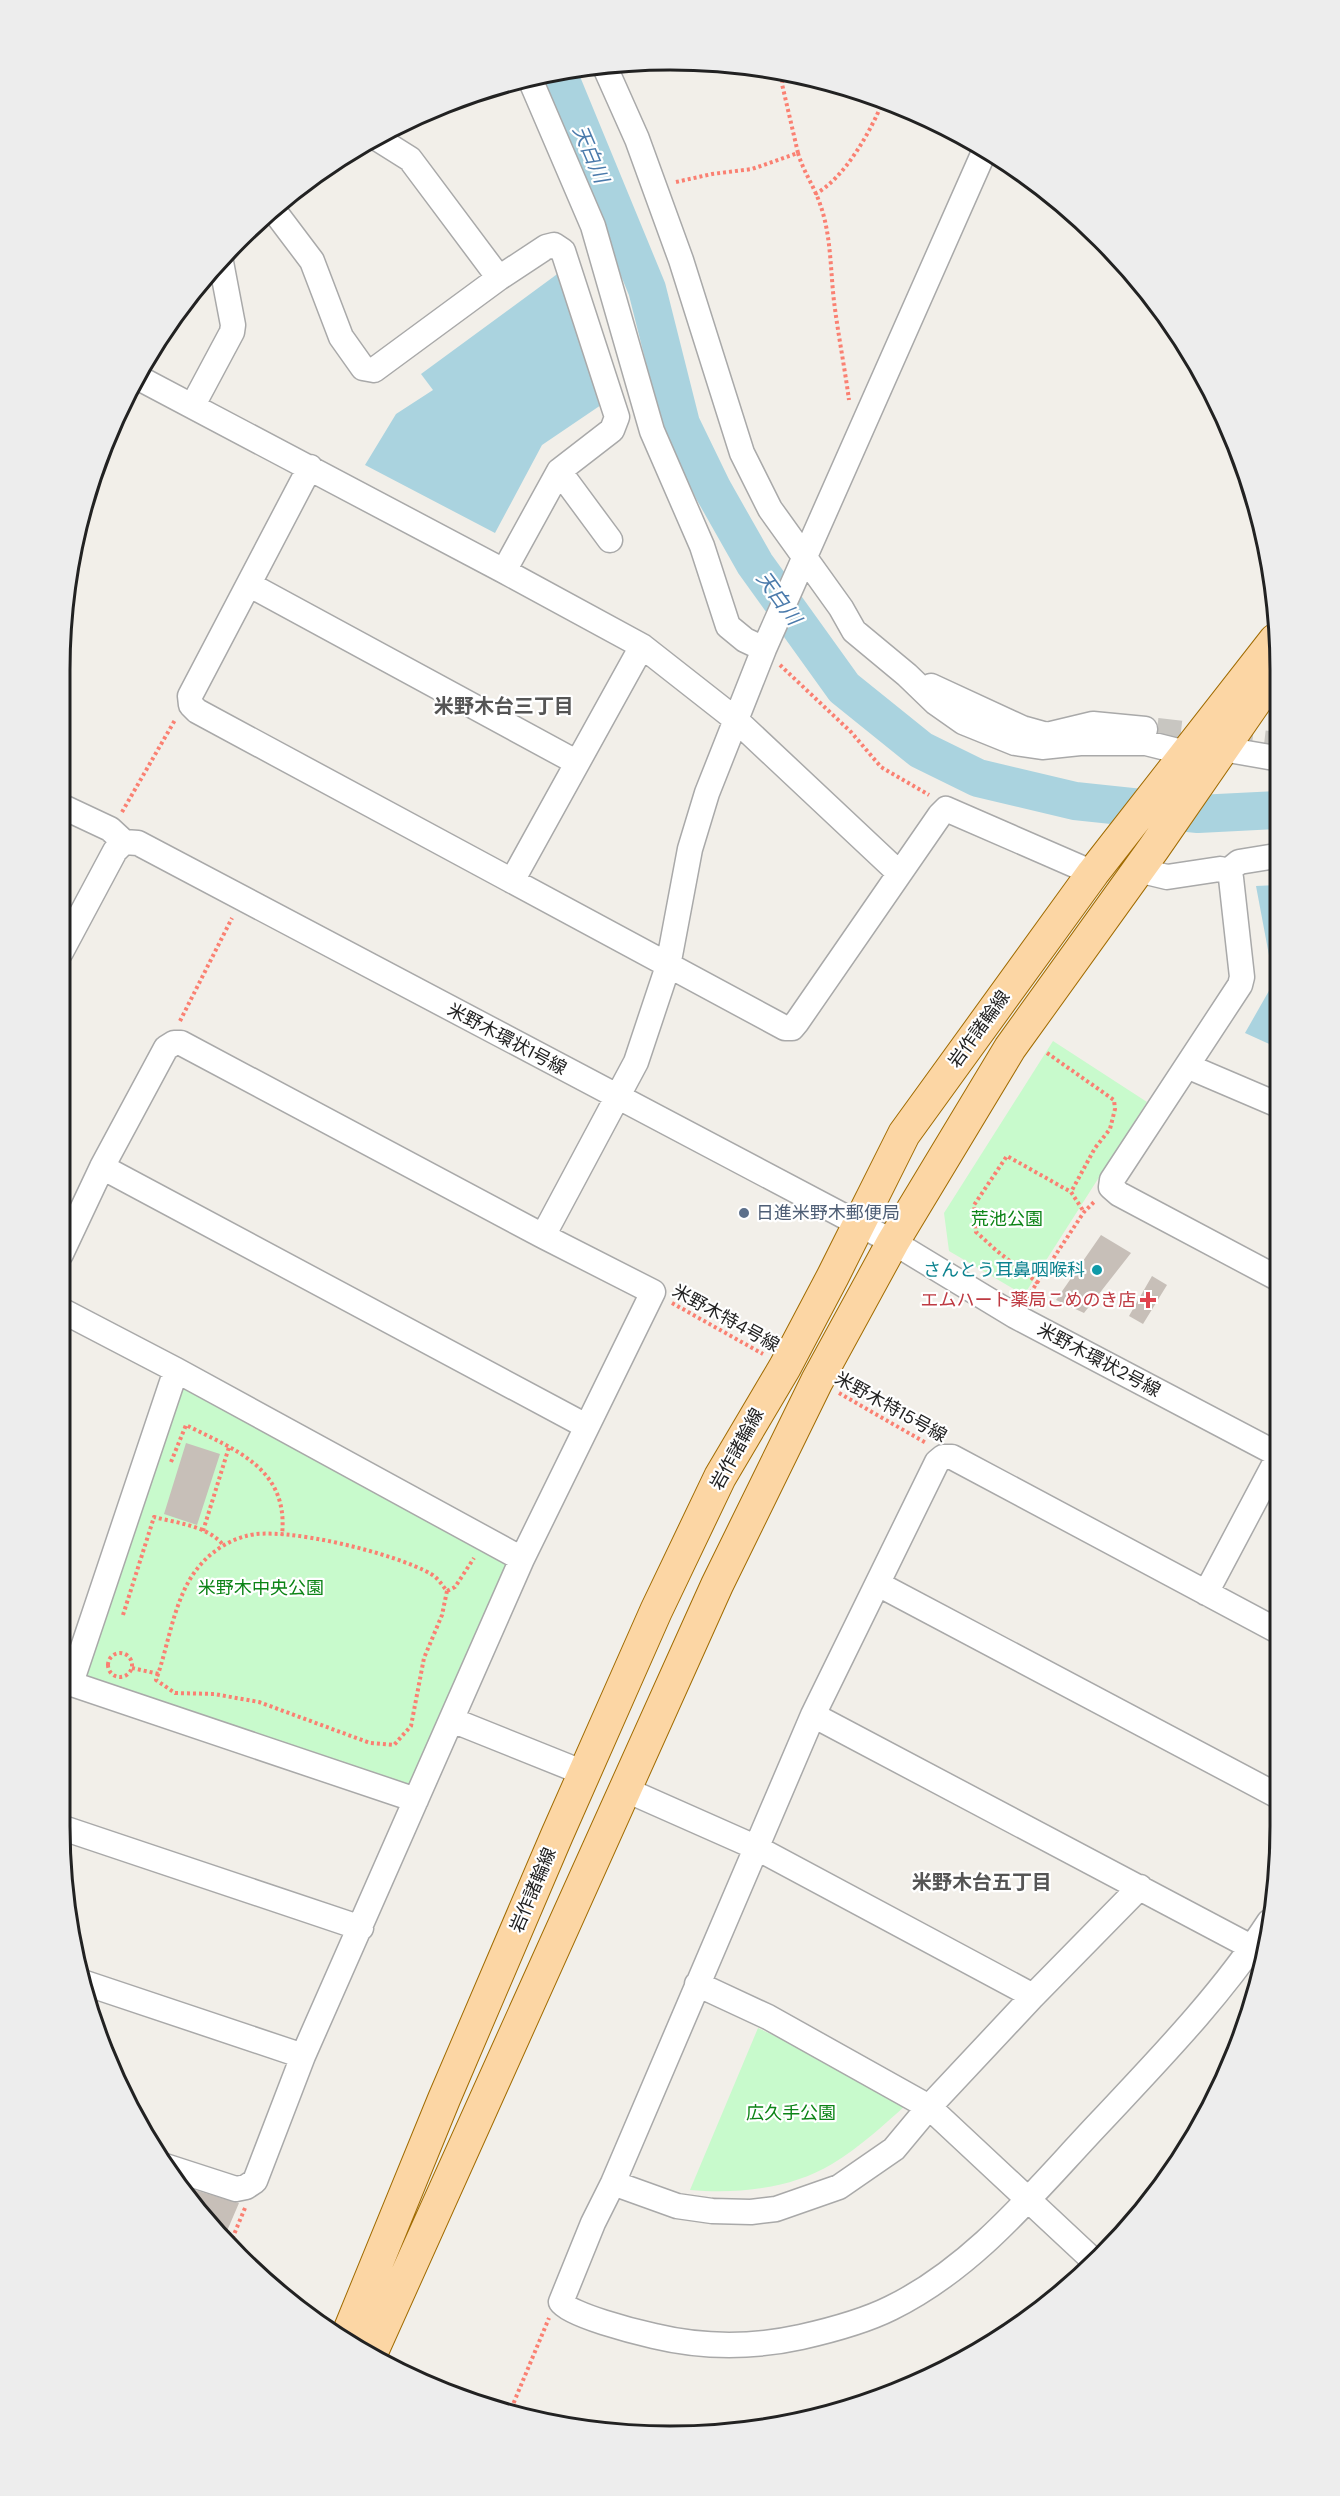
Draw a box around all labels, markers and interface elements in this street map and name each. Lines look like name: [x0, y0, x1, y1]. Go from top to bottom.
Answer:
water label: 天白川: [567, 121, 615, 189]
water label: 天白川: [751, 566, 808, 632]
district label: 米野木台三丁目: [434, 693, 574, 719]
street label: 岩作諸輪線: [943, 986, 1015, 1072]
street label: 米野木環状1号線: [443, 998, 571, 1080]
place label: 日進米野木郵便局: [756, 1201, 900, 1225]
marker: 日進米野木郵便局: [737, 1206, 751, 1220]
park label: 荒池公園: [971, 1207, 1043, 1231]
place label: さんとう耳鼻咽喉科: [923, 1258, 1085, 1282]
marker: さんとう耳鼻咽喉科: [1090, 1263, 1104, 1277]
street label: 米野木特4号線: [668, 1279, 784, 1357]
place label: エムハート薬局こめのき店: [921, 1288, 1136, 1312]
marker: エムハート薬局こめのき店: [1141, 1293, 1155, 1307]
street label: 米野木環状2号線: [1033, 1317, 1165, 1403]
street label: 米野木特15号線: [831, 1366, 951, 1448]
street label: 岩作諸輪線: [705, 1404, 769, 1494]
park label: 米野木中央公園: [198, 1576, 324, 1600]
street label: 岩作諸輪線: [504, 1844, 562, 1936]
district label: 米野木台五丁目: [912, 1869, 1052, 1895]
park label: 広久手公園: [746, 2101, 836, 2125]

